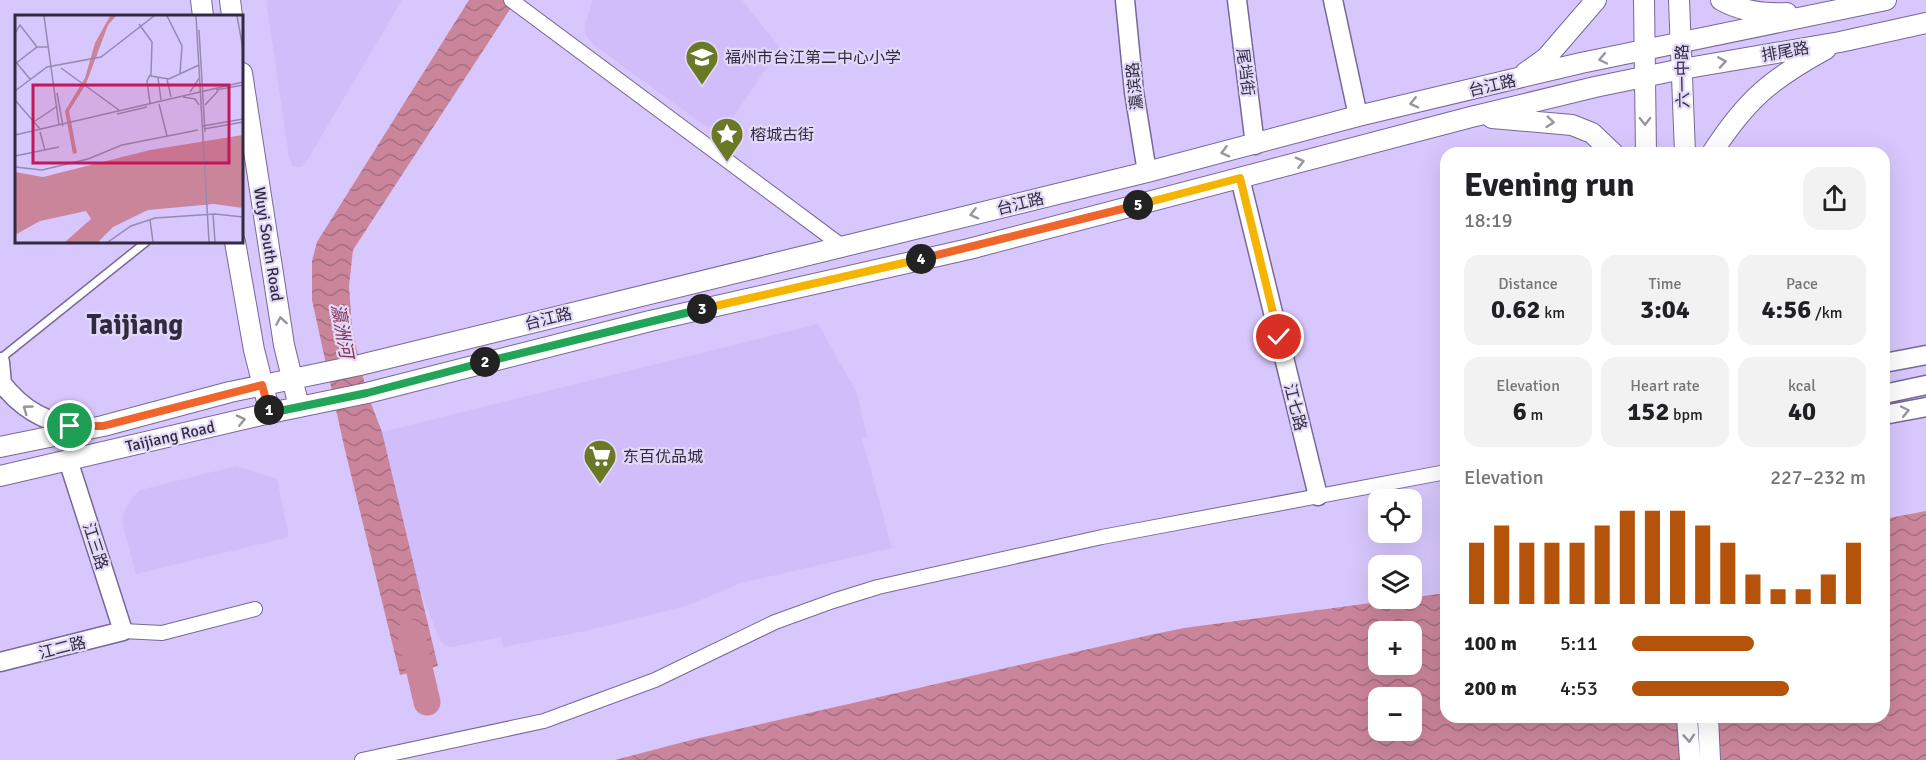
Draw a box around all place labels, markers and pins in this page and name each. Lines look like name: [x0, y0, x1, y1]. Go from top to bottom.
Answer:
school or university icon: 福州市台江第二中心小学: [684, 39, 720, 86]
place label: 福州市台江第二中心小学: [725, 48, 901, 68]
place icon: 榕城古街: [709, 116, 745, 163]
place label: 榕城古街: [750, 125, 814, 145]
pin: 5: [1123, 190, 1153, 220]
pin: 4: [906, 244, 936, 274]
pin: 3: [687, 294, 717, 324]
pin: [1253, 311, 1304, 362]
pin: 2: [470, 347, 500, 377]
pin: 1: [254, 395, 284, 425]
pin: [44, 400, 95, 451]
supermarket icon: 东百优品城: [582, 438, 618, 485]
place label: 东百优品城: [623, 447, 703, 467]

